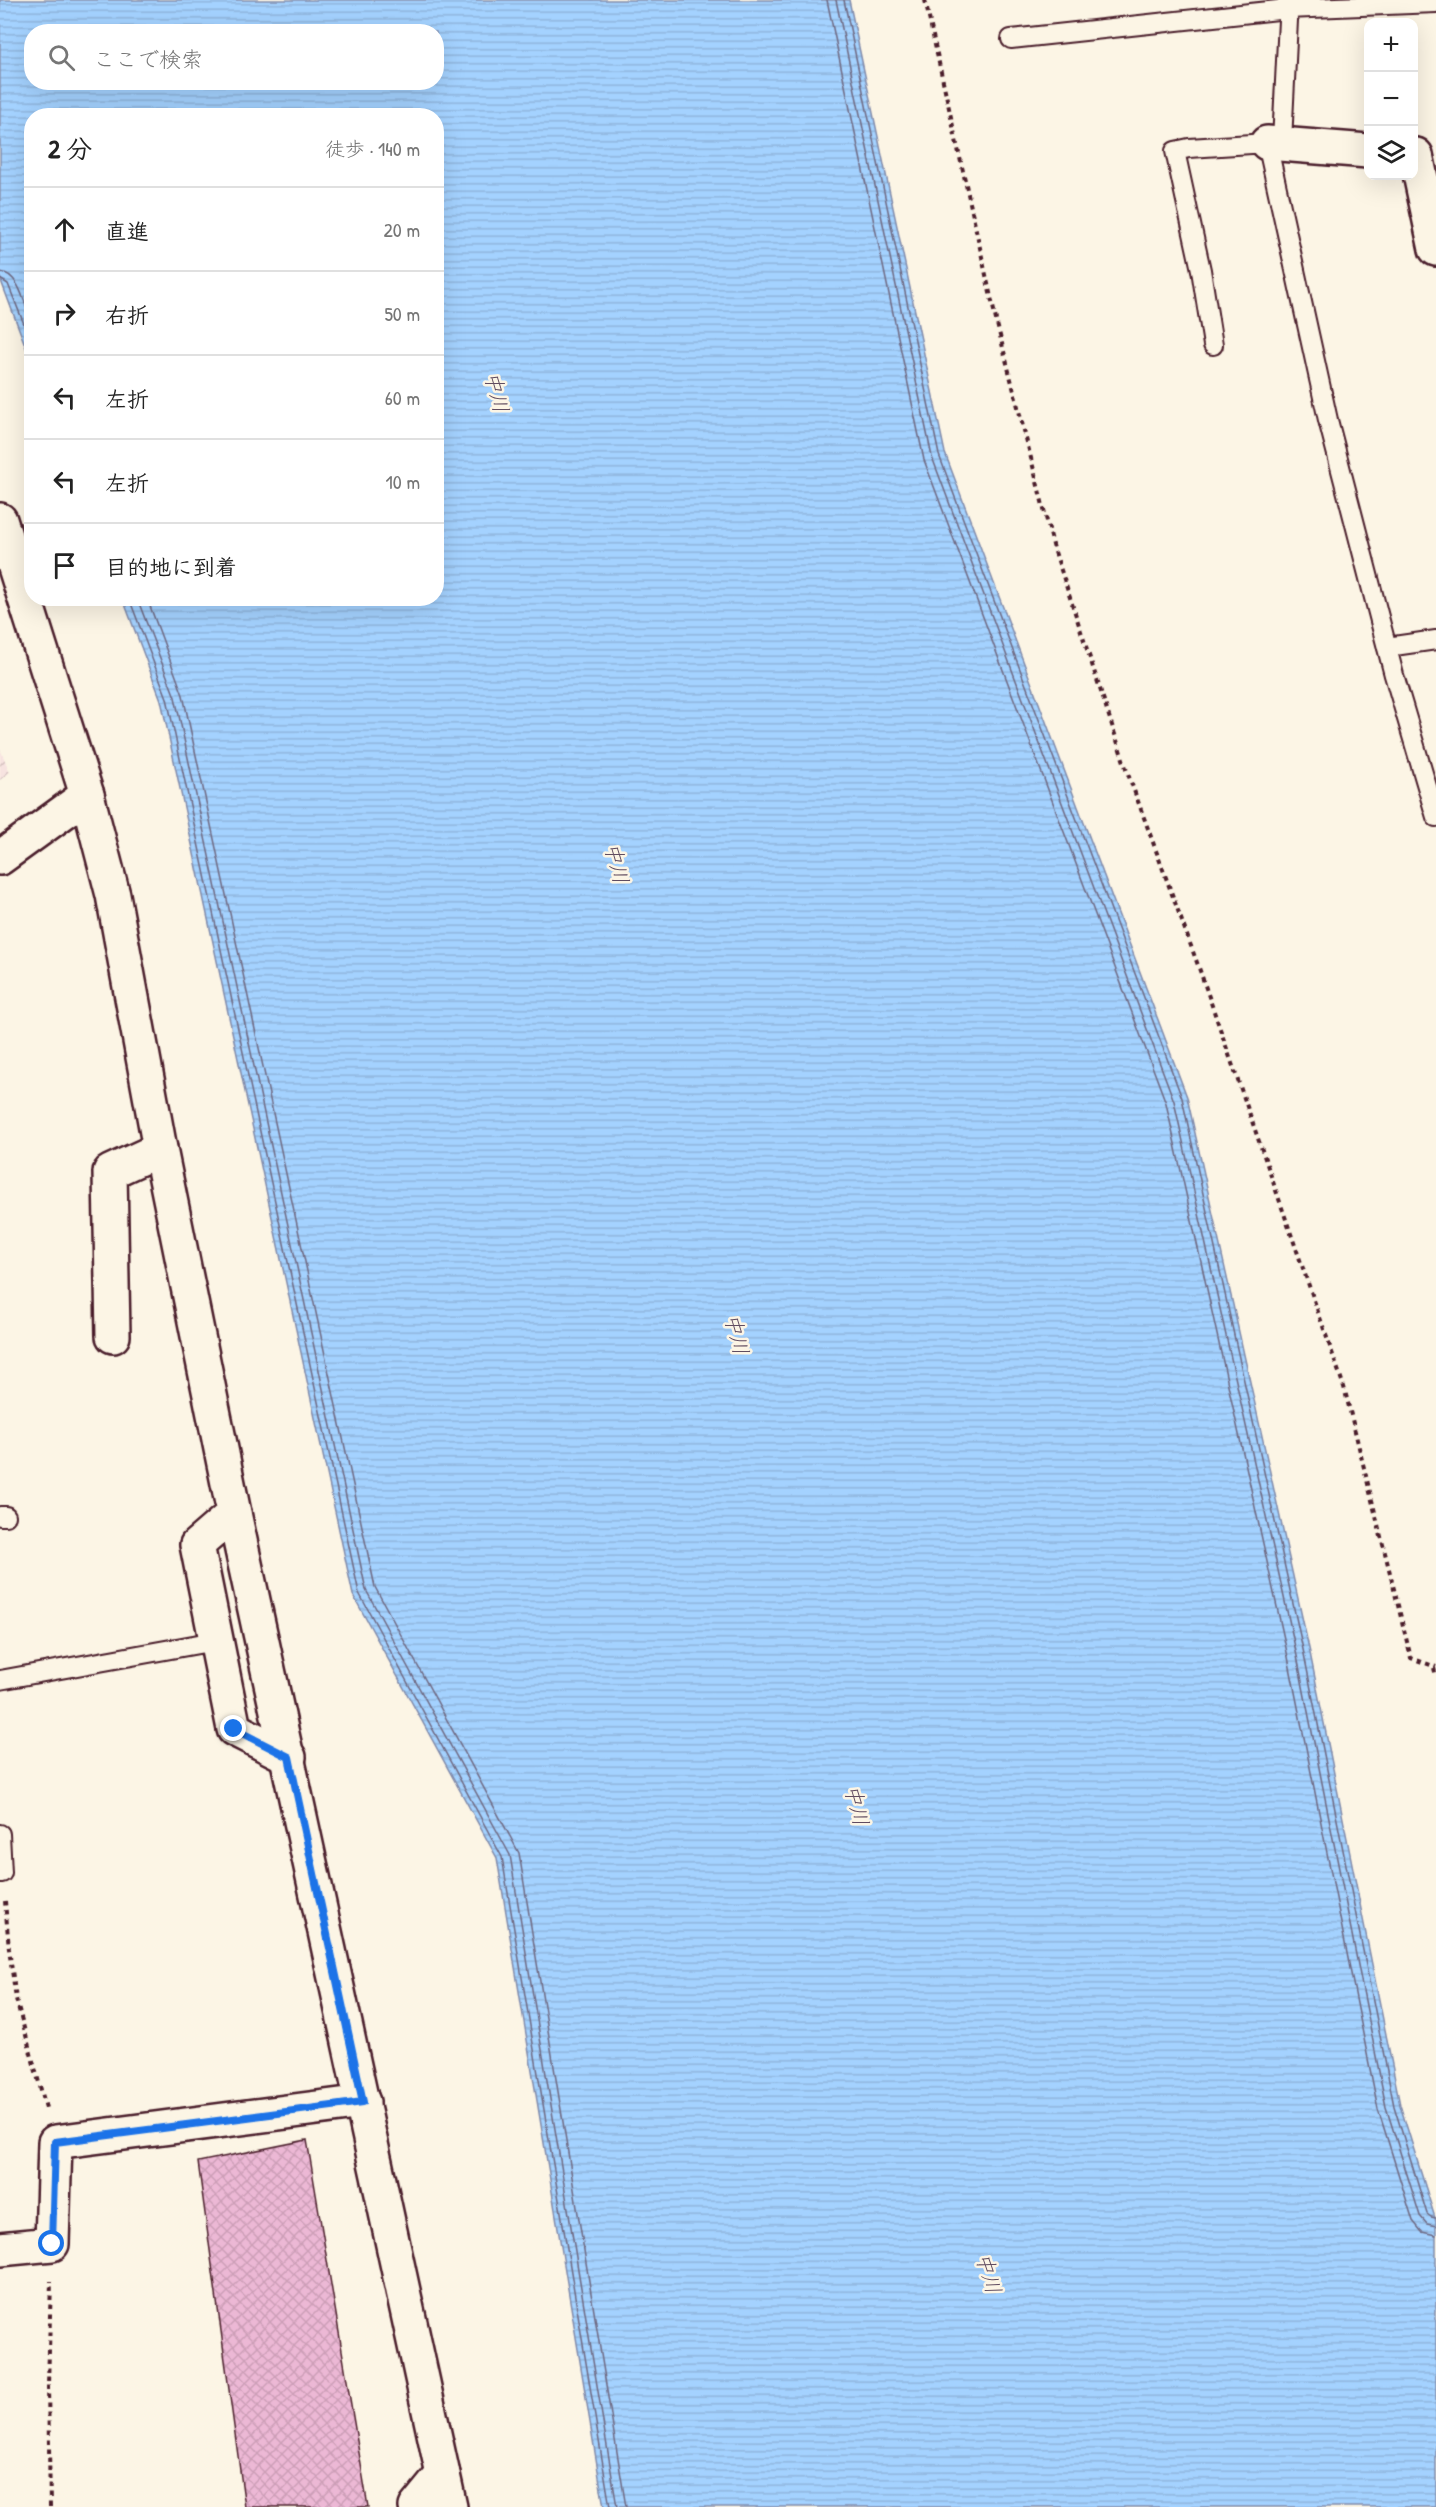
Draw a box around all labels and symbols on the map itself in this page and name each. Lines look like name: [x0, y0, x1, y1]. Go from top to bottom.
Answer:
water label: 中川: [478, 368, 516, 416]
water label: 中川: [598, 839, 636, 887]
water label: 中川: [718, 1310, 756, 1358]
route end: [220, 1715, 246, 1741]
water label: 中川: [838, 1781, 876, 1829]
route start: [38, 2230, 64, 2256]
water label: 中川: [969, 2249, 1009, 2297]

